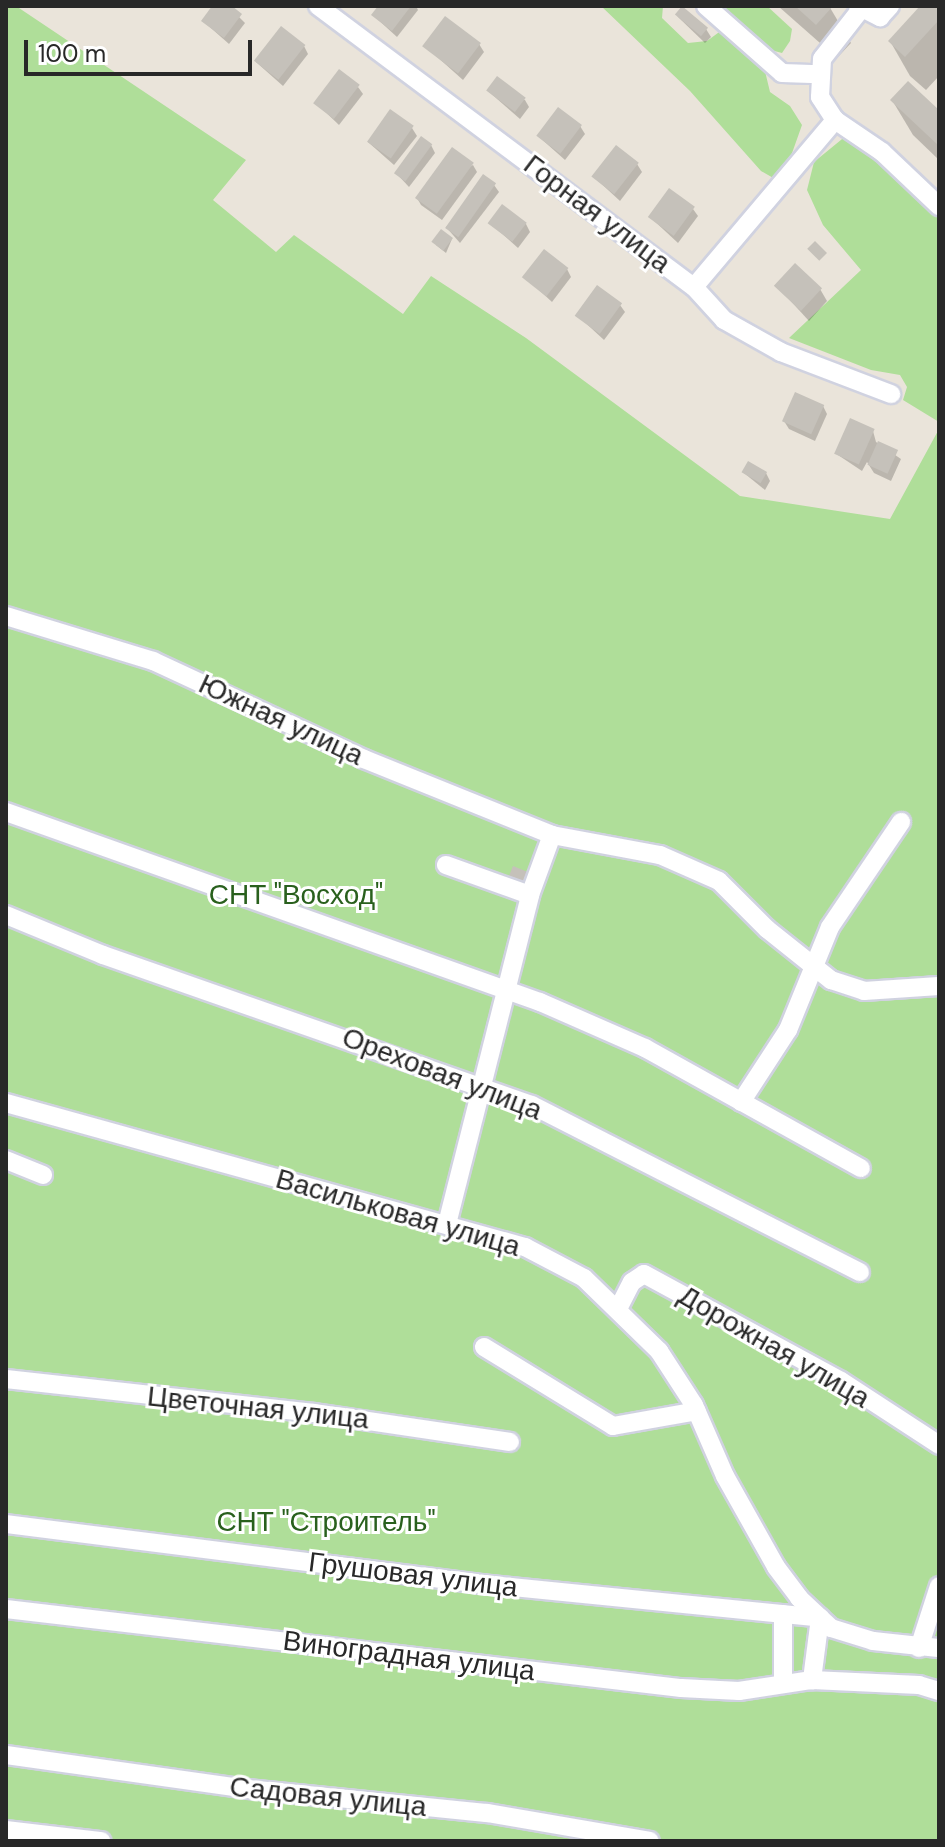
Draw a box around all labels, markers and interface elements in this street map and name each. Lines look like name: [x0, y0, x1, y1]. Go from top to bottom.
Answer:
scale bar: [28, 24, 256, 74]
text: 100 m: [38, 38, 106, 69]
street label: Горная улица: [517, 148, 677, 280]
street label: Южная улица: [193, 667, 369, 773]
park label: СНТ "Восход": [209, 878, 383, 912]
street label: Ореховая улица: [337, 1020, 547, 1128]
street label: Васильковая улица: [272, 1162, 524, 1264]
street label: Дорожная улица: [672, 1279, 876, 1415]
street label: Цветочная улица: [146, 1380, 370, 1436]
park label: СНТ "Строитель": [216, 1505, 436, 1539]
street label: Грушовая улица: [306, 1545, 520, 1605]
street label: Виноградная улица: [281, 1624, 537, 1688]
street label: Садовая улица: [228, 1770, 428, 1824]

